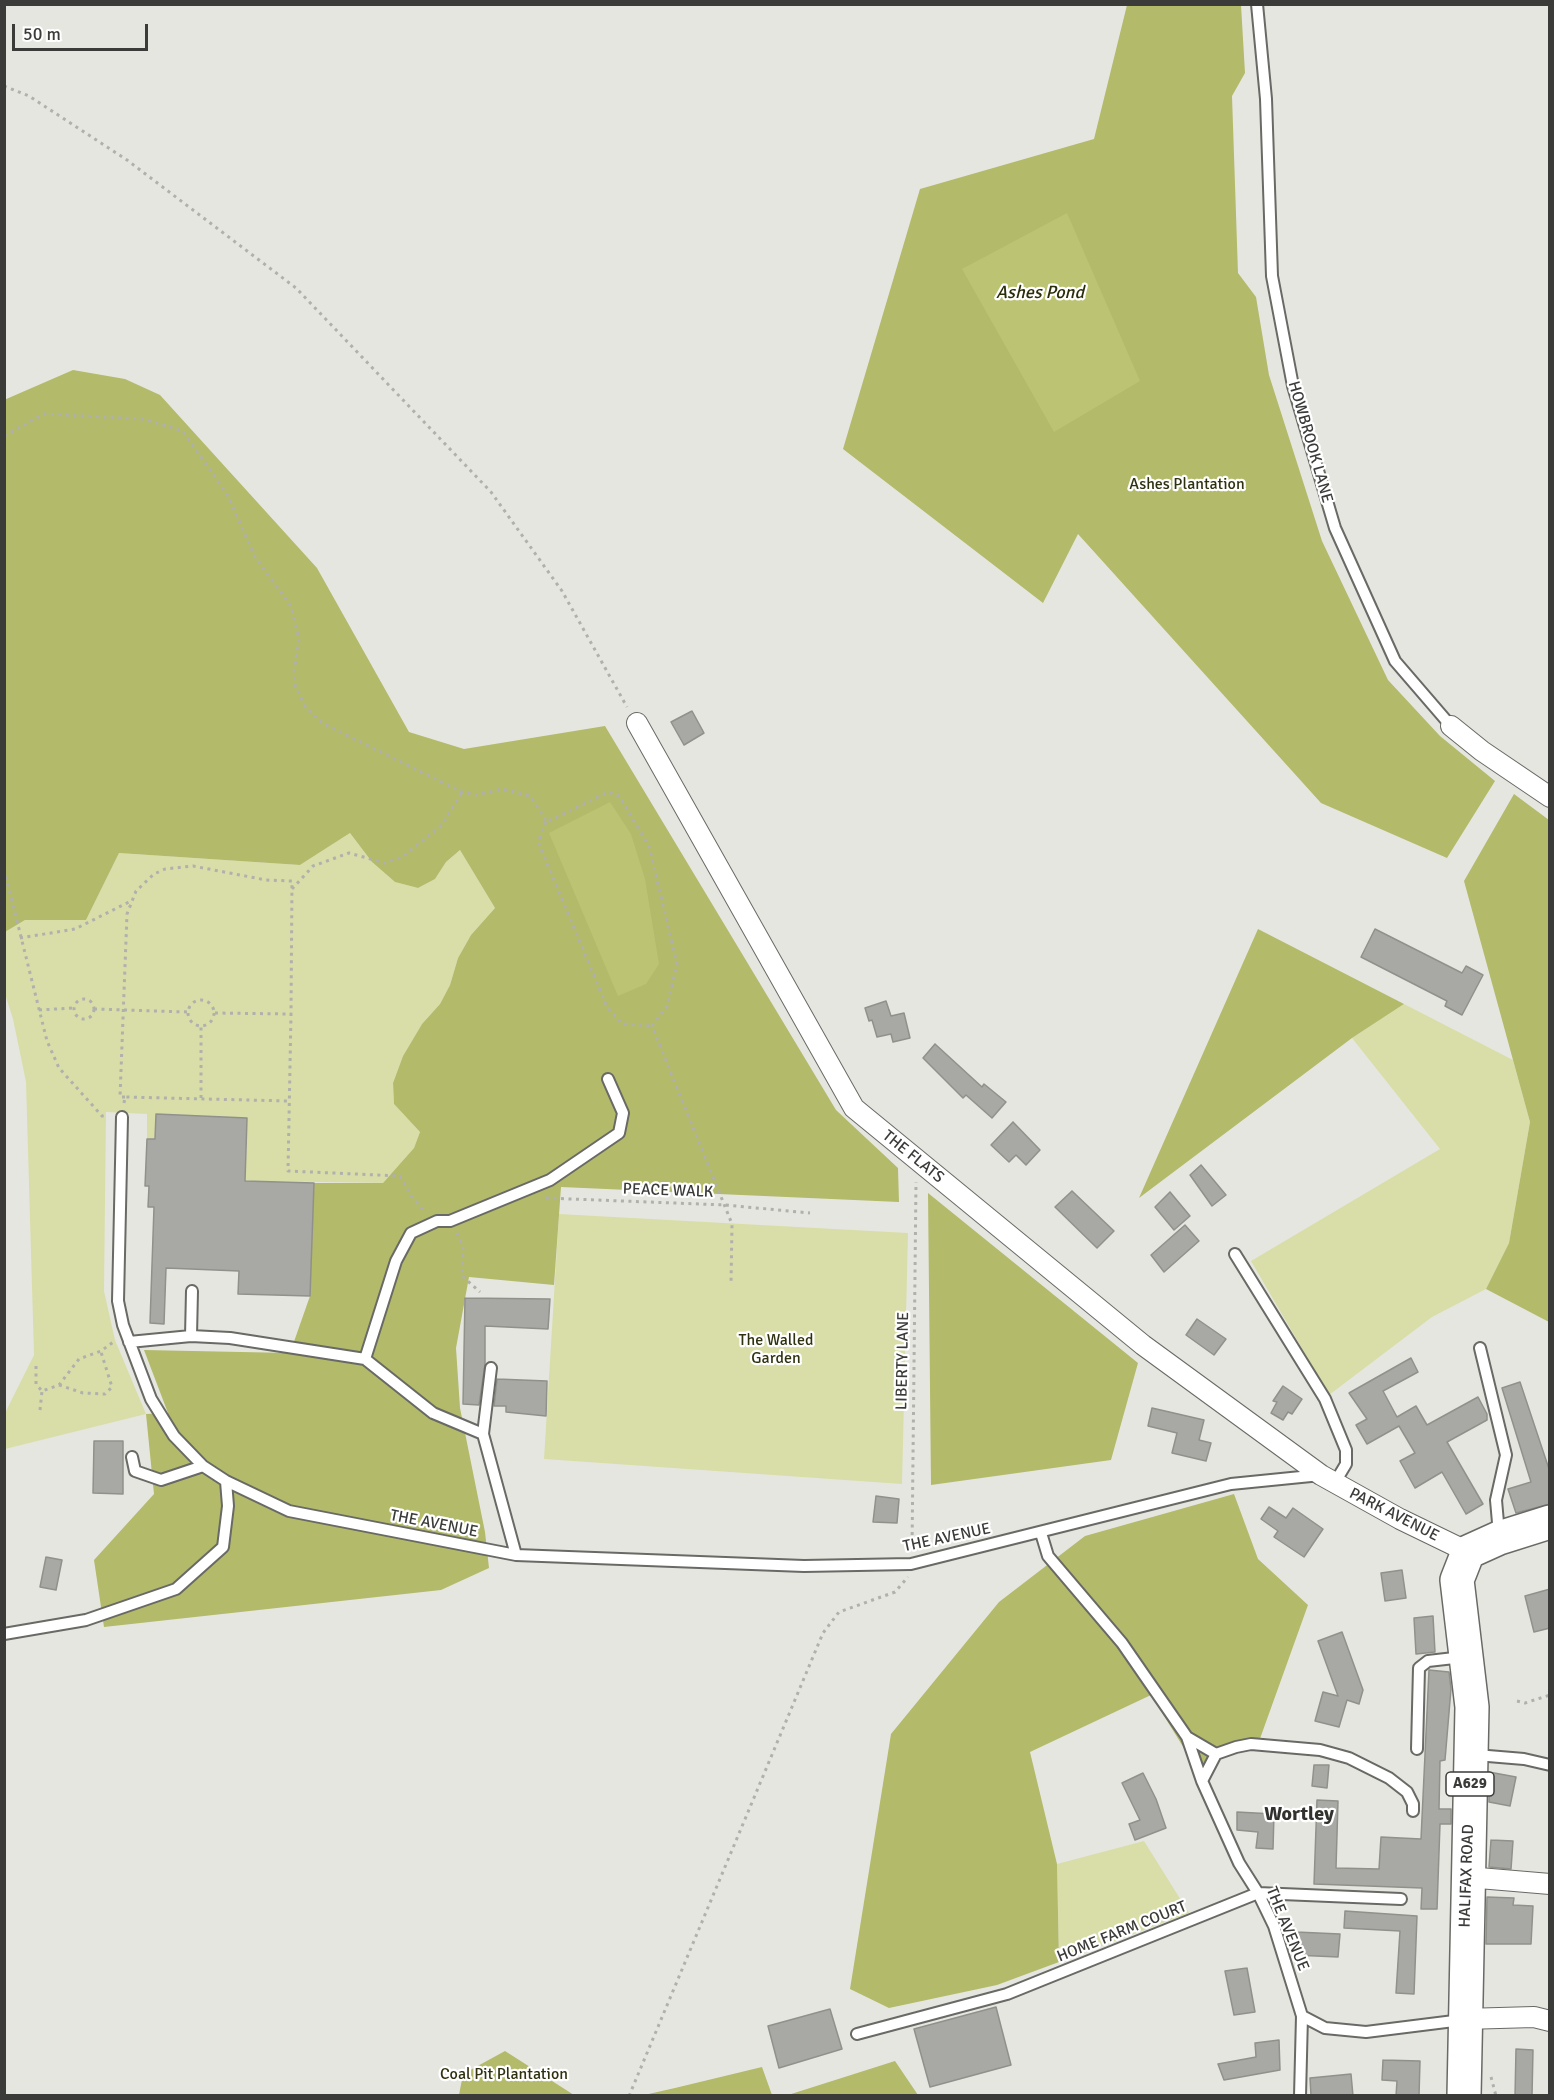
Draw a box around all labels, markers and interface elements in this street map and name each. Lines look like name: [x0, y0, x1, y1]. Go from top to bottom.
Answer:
scale bar: [15, 12, 152, 50]
text: 50 m: [23, 23, 61, 45]
water label: Ashes Pond: [996, 282, 1084, 304]
street label: HOWBROOK LANE: [1283, 379, 1337, 505]
park label: Ashes Plantation: [1129, 475, 1245, 495]
street label: THE FLATS: [878, 1126, 948, 1188]
street label: PEACE WALK: [622, 1180, 714, 1202]
street label: LIBERTY LANE: [893, 1312, 913, 1410]
park label: The Walled Garden: [739, 1331, 813, 1369]
street label: PARK AVENUE: [1346, 1484, 1442, 1546]
street label: THE AVENUE: [388, 1506, 480, 1542]
street label: THE AVENUE: [901, 1519, 993, 1557]
road number: A629: [1446, 1772, 1494, 1796]
district label: Wortley: [1264, 1803, 1334, 1827]
street label: HALIFAX ROAD: [1456, 1824, 1478, 1928]
street label: THE AVENUE: [1261, 1884, 1313, 1974]
street label: HOME FARM COURT: [1054, 1897, 1190, 1967]
park label: Coal Pit Plantation: [440, 2065, 568, 2085]

